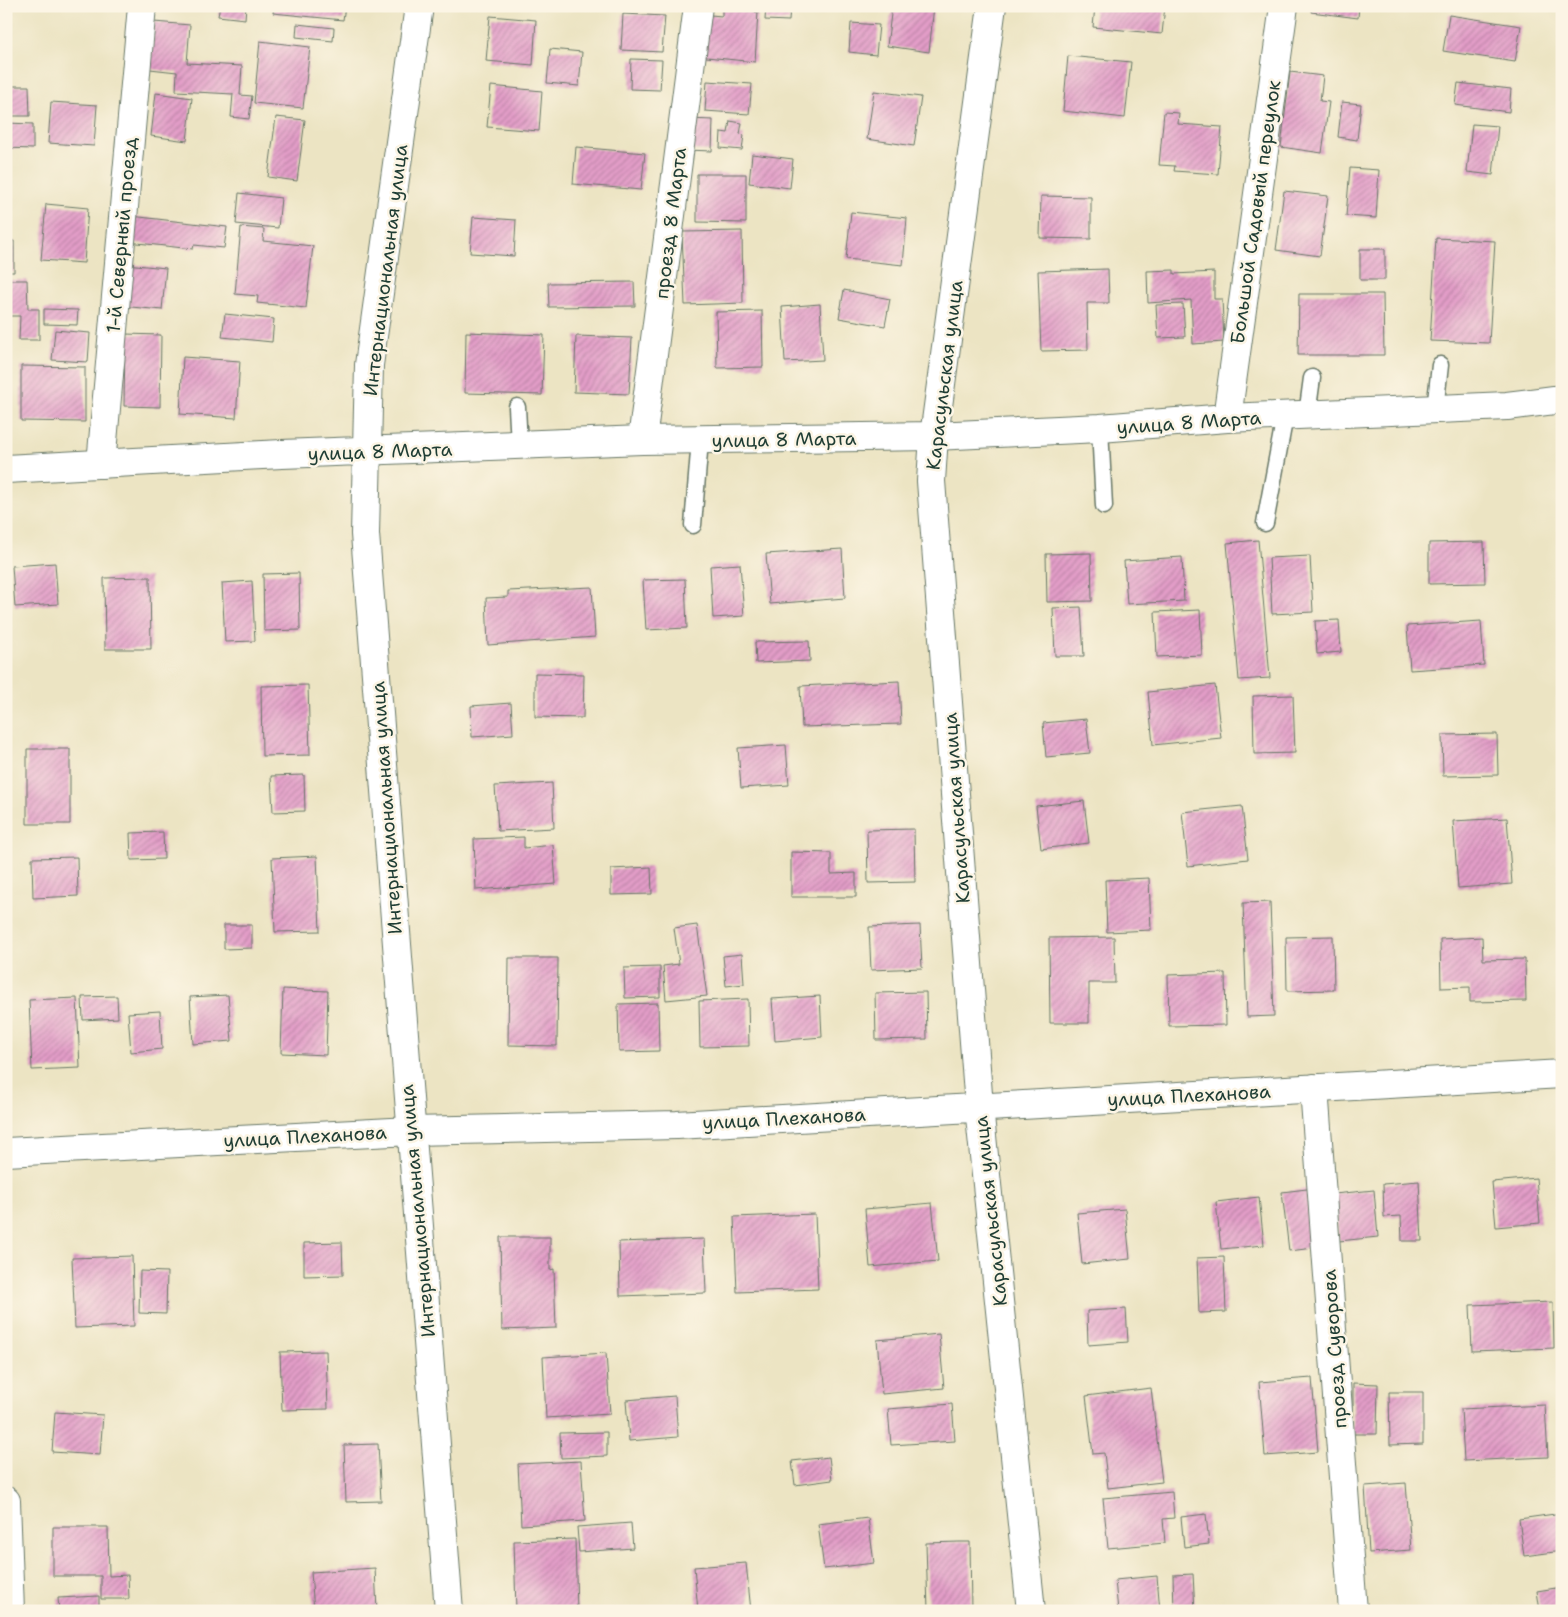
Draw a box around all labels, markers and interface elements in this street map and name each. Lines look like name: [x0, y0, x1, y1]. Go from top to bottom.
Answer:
street label: Большой Садовый переулок: [1225, 79, 1286, 346]
street label: 1-й Северный проезд: [100, 136, 143, 334]
street label: Интернациональная улица: [358, 143, 413, 397]
street label: проезд 8 Марта: [649, 146, 692, 300]
street label: Карасульская улица: [920, 278, 969, 472]
street label: улица 8 Марта: [1116, 405, 1262, 440]
street label: улица 8 Марта: [711, 426, 857, 453]
street label: улица 8 Марта: [307, 436, 453, 467]
street label: Интернациональная улица: [365, 680, 408, 935]
street label: Карасульская улица: [937, 711, 976, 904]
street label: улица Плеханова: [1107, 1079, 1272, 1112]
street label: Интернациональная улица: [394, 1083, 441, 1338]
street label: улица Плеханова: [702, 1102, 867, 1135]
street label: Карасульская улица: [968, 1114, 1013, 1307]
street label: улица Плеханова: [223, 1120, 388, 1153]
street label: проезд Суворова: [1316, 1268, 1353, 1429]

